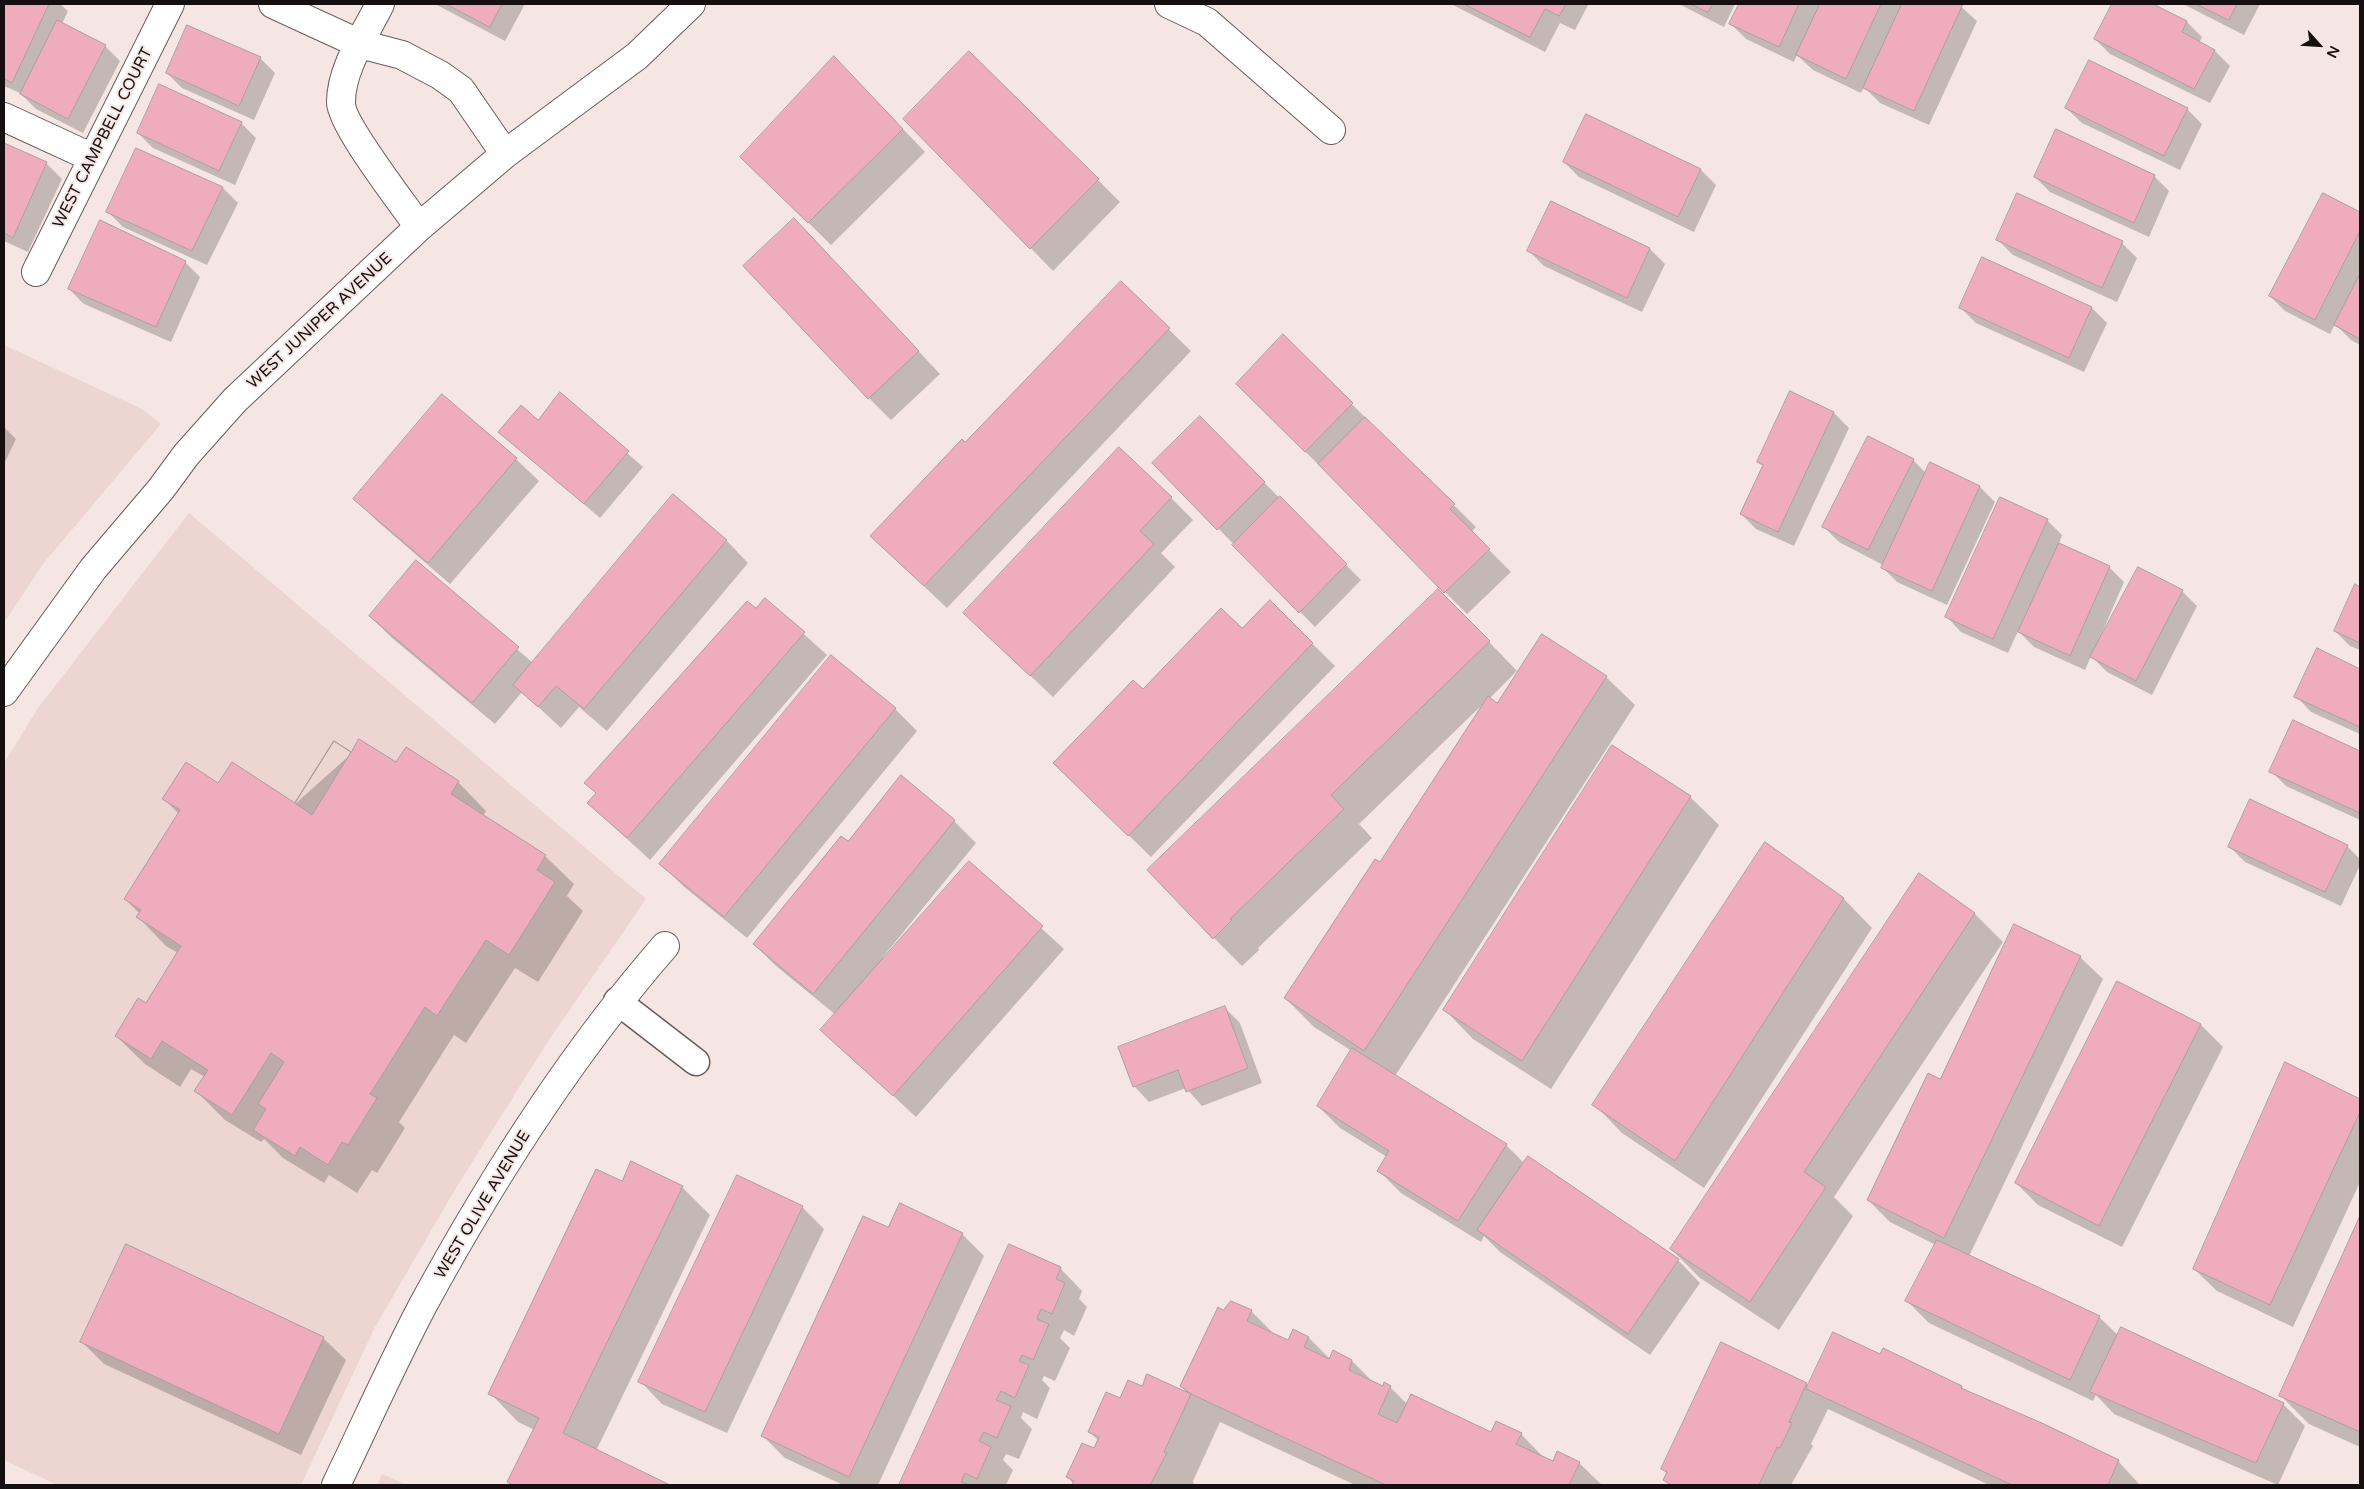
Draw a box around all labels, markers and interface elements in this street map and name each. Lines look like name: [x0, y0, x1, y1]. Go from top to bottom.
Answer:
north arrow: [2294, 20, 2344, 70]
text: N: [2323, 43, 2343, 61]
street label: WEST CAMPBELL COURT: [49, 45, 157, 231]
street label: WEST JUNIPER AVENUE: [244, 249, 396, 393]
street label: WEST OLIVE AVENUE: [431, 1127, 535, 1283]

